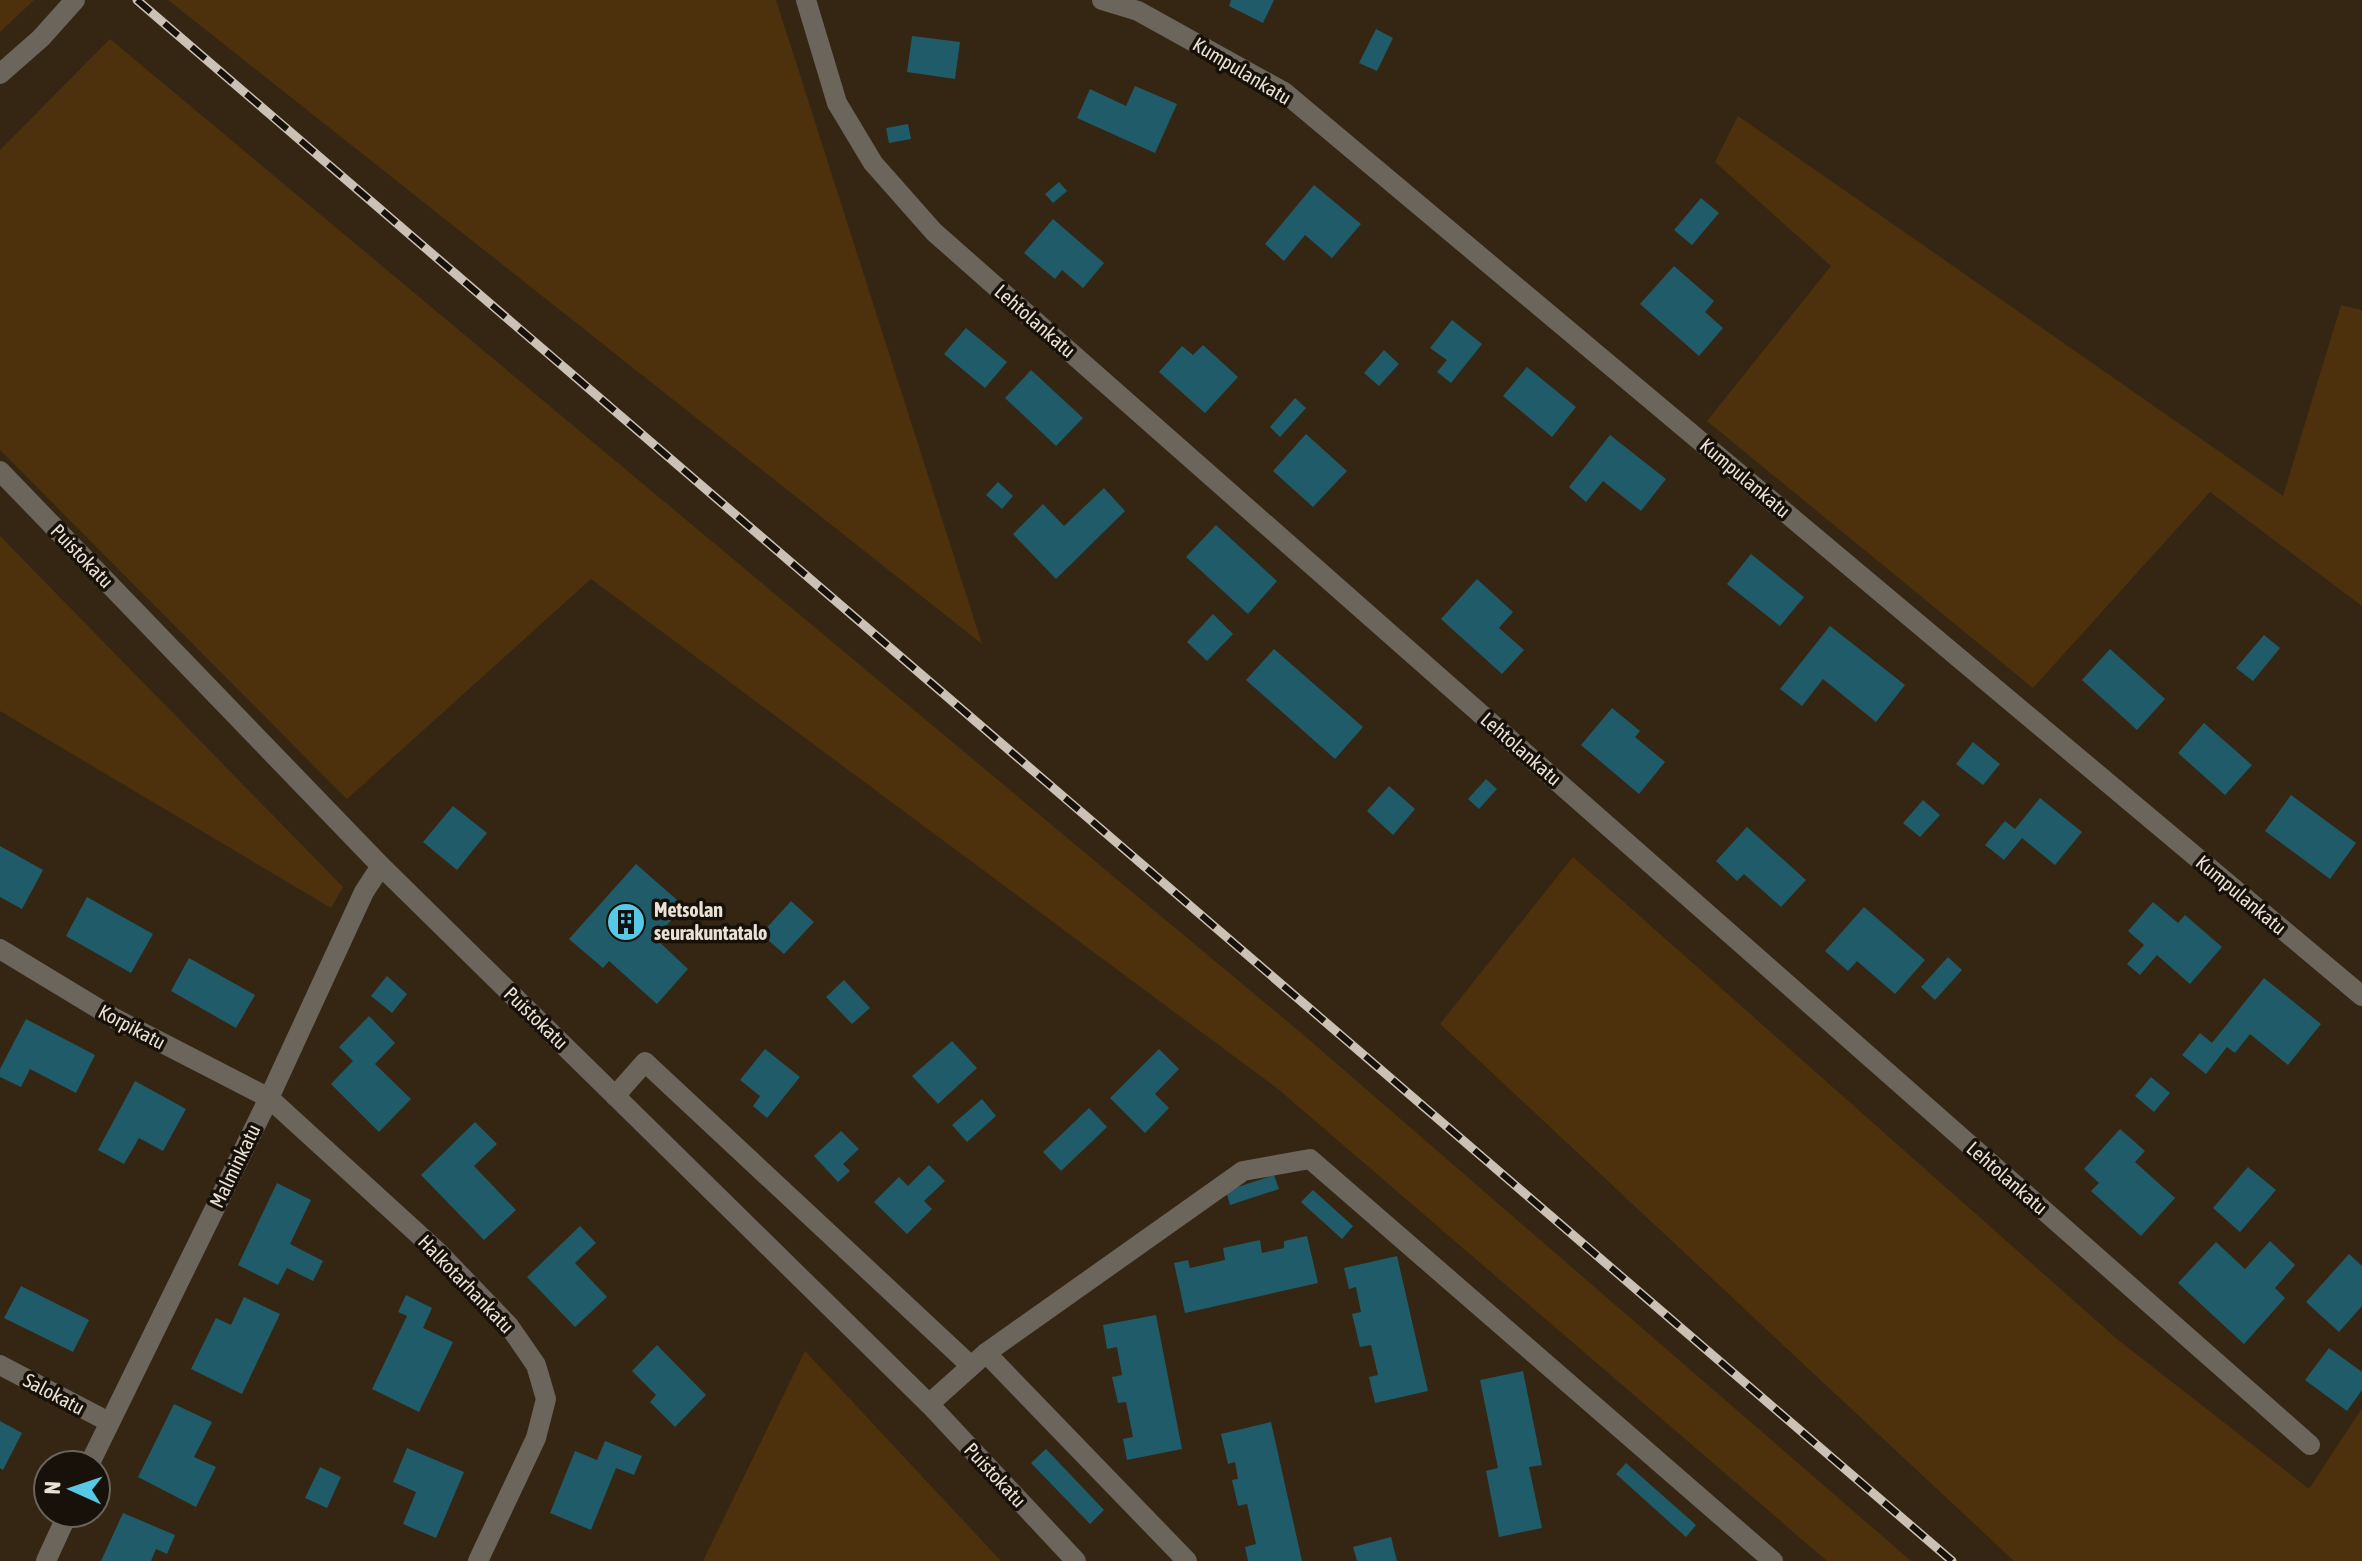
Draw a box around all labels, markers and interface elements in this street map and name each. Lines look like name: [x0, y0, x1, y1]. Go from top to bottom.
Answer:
street label: Kumpulankatu: [1189, 32, 1296, 109]
street label: Lehtolankatu: [990, 279, 1080, 362]
street label: Kumpulankatu: [1696, 433, 1795, 522]
street label: Puistokatu: [46, 519, 118, 592]
street label: Lehtolankatu: [1476, 707, 1566, 790]
street label: Kumpulankatu: [2192, 850, 2291, 939]
place label: Metsolan seurakuntatalo: [654, 898, 767, 944]
building icon: Metsolan seurakuntatalo: [605, 901, 647, 943]
street label: Puistokatu: [500, 982, 573, 1054]
street label: Korpikatu: [95, 999, 170, 1054]
street label: Malminkatu: [204, 1120, 265, 1211]
street label: Lehtolankatu: [1962, 1136, 2052, 1219]
street label: Halkotarhankatu: [414, 1230, 519, 1337]
street label: Salokatu: [20, 1368, 89, 1419]
street label: Puistokatu: [960, 1438, 1031, 1512]
north arrow: [32, 1449, 112, 1529]
text: N: [39, 1481, 65, 1495]

